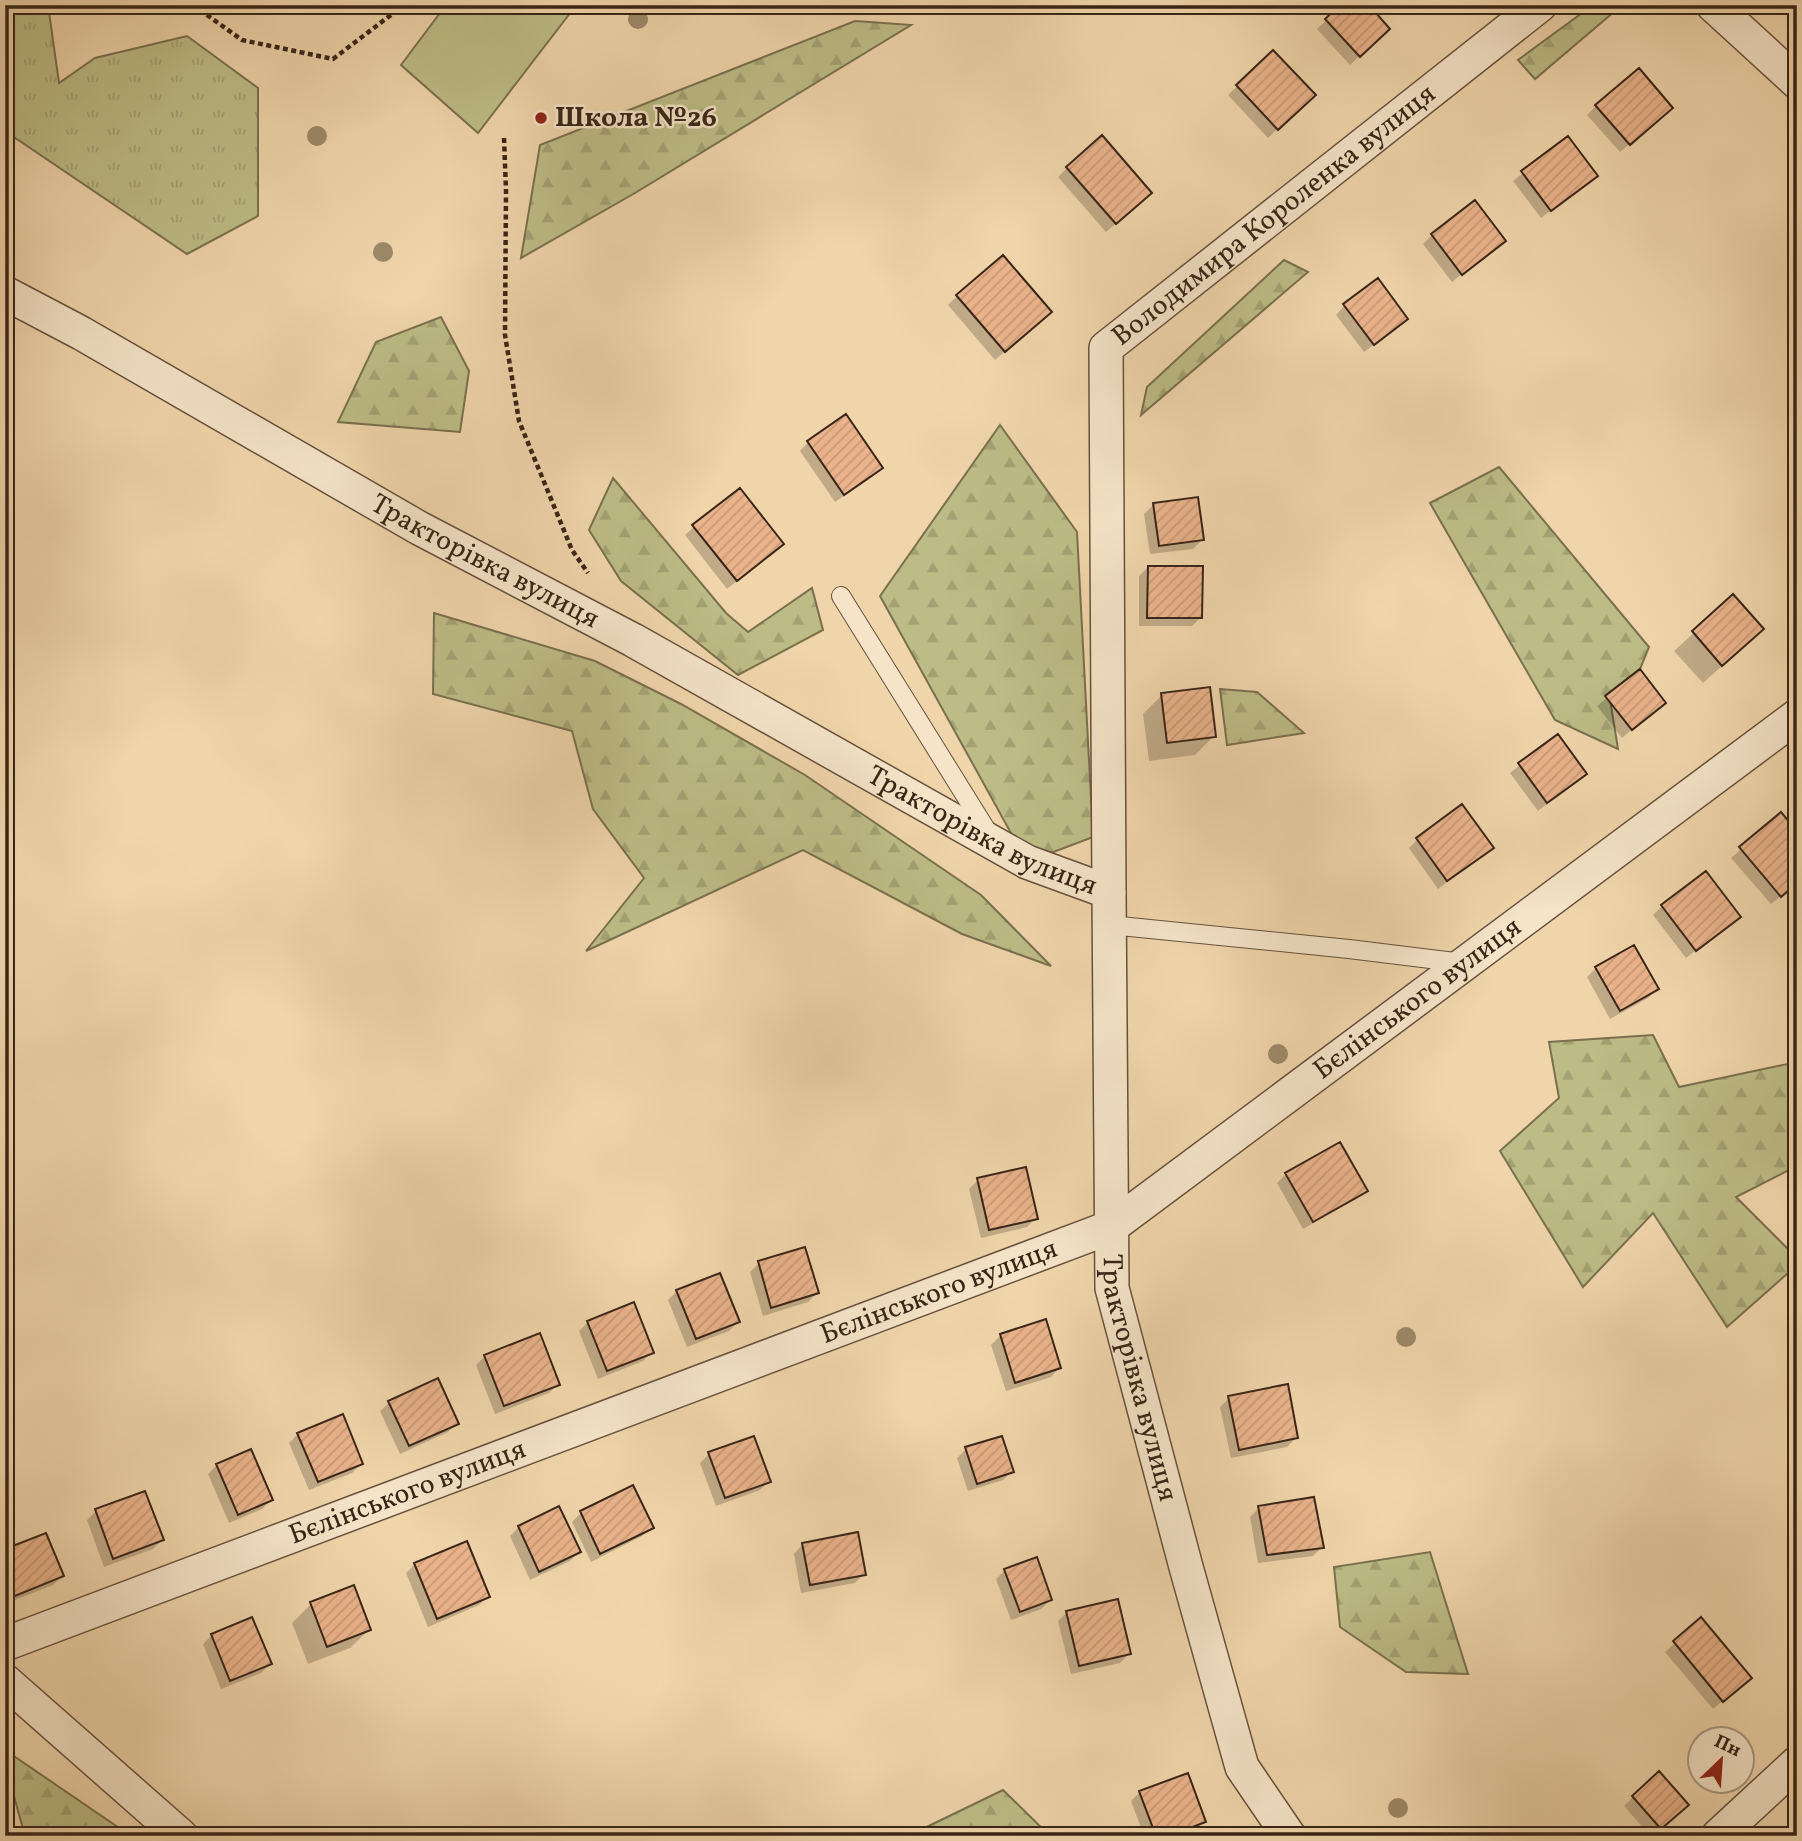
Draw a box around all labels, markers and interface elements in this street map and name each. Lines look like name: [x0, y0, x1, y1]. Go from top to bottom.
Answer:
street label: Володимира Короленка вулиця: [1104, 75, 1444, 356]
place label: Школа №26: [555, 99, 717, 138]
marker: Школа №26: [533, 110, 549, 126]
street label: Тракторівка вулиця: [363, 485, 606, 638]
street label: Тракторівка вулиця: [860, 756, 1102, 905]
street label: Бєлінського вулиця: [1305, 908, 1529, 1089]
street label: Бєлінського вулиця: [815, 1229, 1063, 1354]
street label: Тракторівка вулиця: [1092, 1254, 1187, 1505]
street label: Бєлінського вулиця: [283, 1430, 531, 1555]
north arrow: [1686, 1726, 1756, 1796]
text: Пн: [1710, 1729, 1745, 1764]

